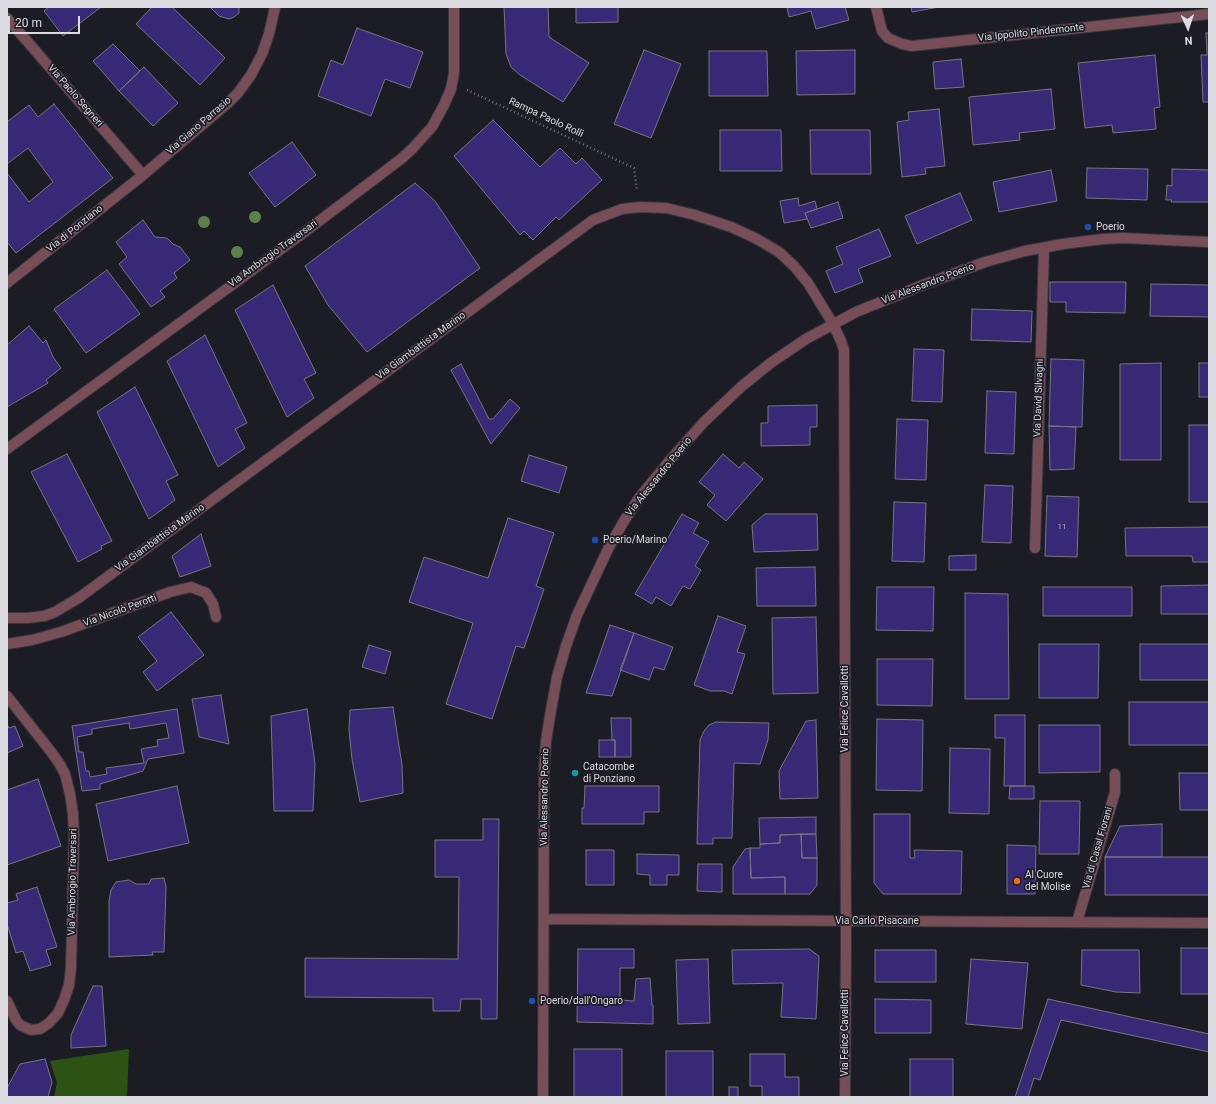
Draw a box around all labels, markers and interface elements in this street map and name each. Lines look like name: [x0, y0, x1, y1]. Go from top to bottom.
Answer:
scale bar: [10, 8, 82, 34]
north arrow: [1168, 8, 1208, 48]
text: 20 m: [15, 16, 42, 30]
street label: Via Ippolito Pindemonte: [977, 21, 1085, 45]
text: N: [1184, 34, 1193, 47]
street label: Via Paolo Segneri: [45, 63, 105, 129]
street label: Via Giano Parrasio: [164, 95, 234, 157]
street label: Rampa Paolo Rolli: [507, 95, 585, 141]
street label: Via di Ponziano: [44, 203, 106, 255]
street label: Via Ambrogio Traversari: [226, 218, 320, 290]
place label: Poerio: [1096, 221, 1125, 233]
marker: Poerio: [1083, 222, 1093, 232]
street label: Via Alessandro Poerio: [880, 261, 976, 307]
street label: Via Giambattista Marino: [374, 309, 468, 383]
street label: Via David Silvagni: [1032, 359, 1046, 437]
street label: Via Alessandro Poerio: [623, 435, 695, 519]
street label: Via Giambattista Marino: [113, 501, 207, 575]
house number: 11: [1058, 522, 1066, 532]
place label: Poerio/Marino: [603, 534, 667, 546]
marker: Poerio/Marino: [590, 535, 600, 545]
street label: Via Nicolò Perotti: [82, 592, 158, 630]
street label: Via Felice Cavallotti: [839, 666, 851, 752]
street label: Via Alessandro Poerio: [538, 748, 552, 846]
place label: Catacombe di Ponziano: [583, 761, 635, 784]
marker: Catacombe di Ponziano: [570, 768, 580, 778]
street label: Via di Casal Fiorani: [1081, 806, 1115, 890]
street label: Via Ambrogio Traversari: [66, 828, 80, 936]
place label: Al Cuore del Molise: [1025, 869, 1071, 892]
marker: Al Cuore del Molise: [1012, 876, 1022, 886]
street label: Via Carlo Pisacane: [835, 915, 919, 927]
street label: Via Felice Cavallotti: [839, 990, 851, 1076]
place label: Poerio/dall'Ongaro: [540, 995, 623, 1007]
marker: Poerio/dall'Ongaro: [527, 996, 537, 1006]

